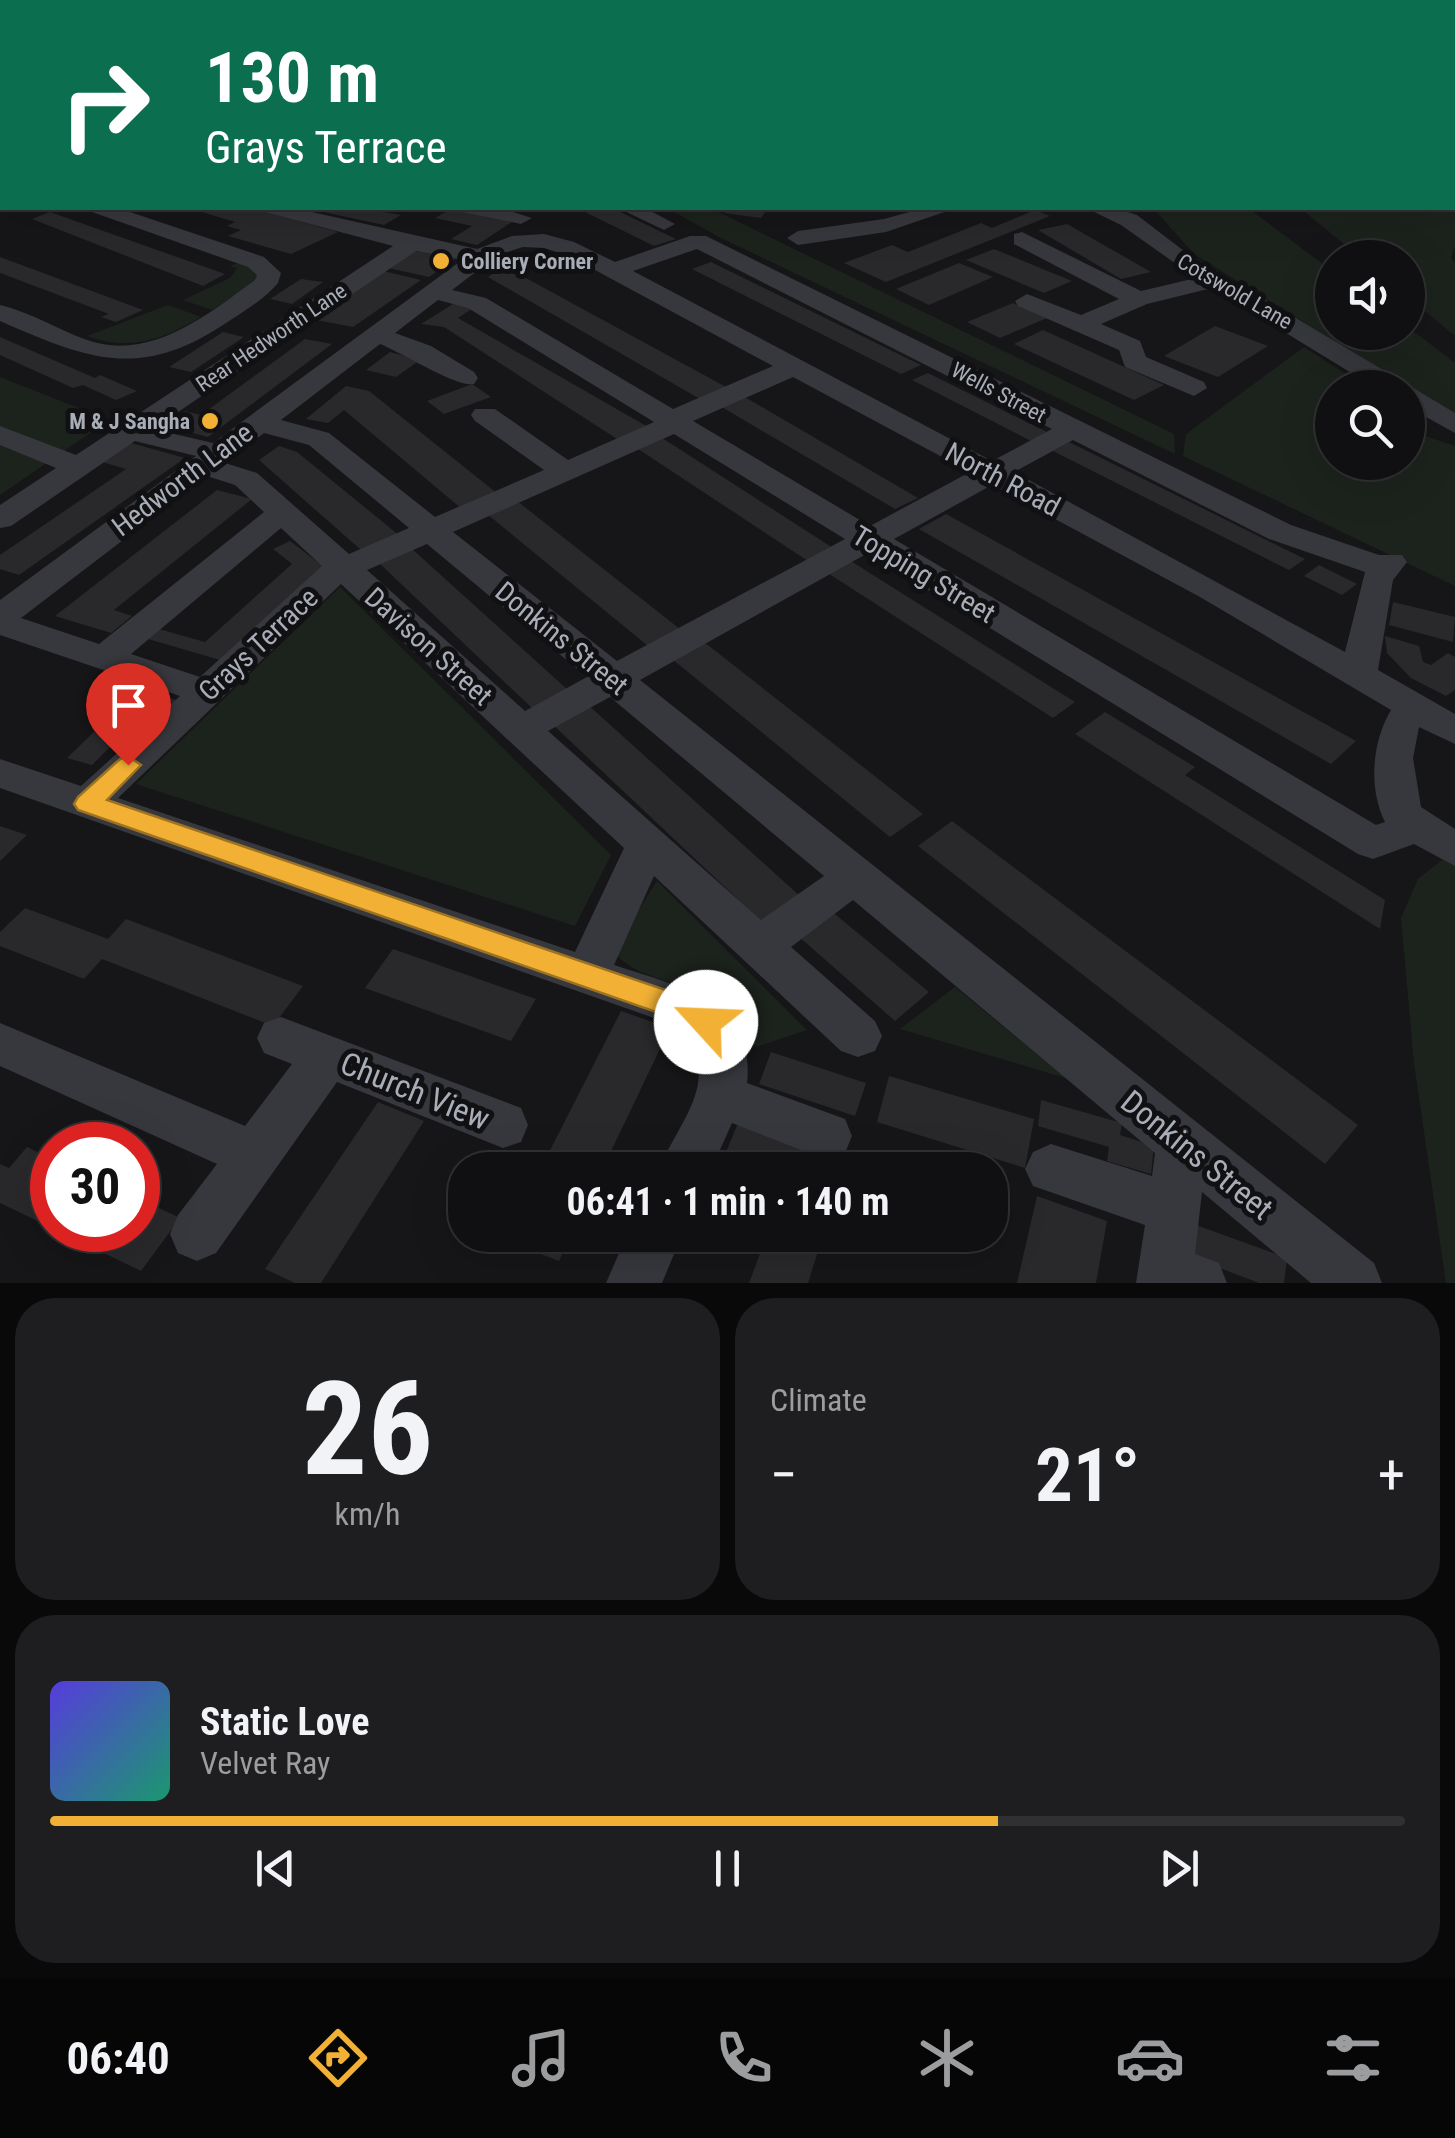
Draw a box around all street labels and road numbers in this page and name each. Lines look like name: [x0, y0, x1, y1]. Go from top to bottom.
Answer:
street label: Cotswold Lane: [1173, 249, 1297, 334]
street label: Rear Hedworth Lane: [191, 278, 351, 397]
street label: Wells Street: [947, 357, 1050, 428]
street label: Hedworth Lane: [105, 416, 259, 543]
street label: North Road: [940, 436, 1066, 523]
street label: Topping Street: [846, 519, 1001, 630]
street label: Donkins Street: [489, 575, 635, 702]
street label: Grays Terrace: [192, 581, 325, 708]
street label: Davison Street: [358, 581, 499, 712]
street label: Church View: [335, 1044, 495, 1138]
street label: Donkins Street: [1114, 1082, 1280, 1228]

